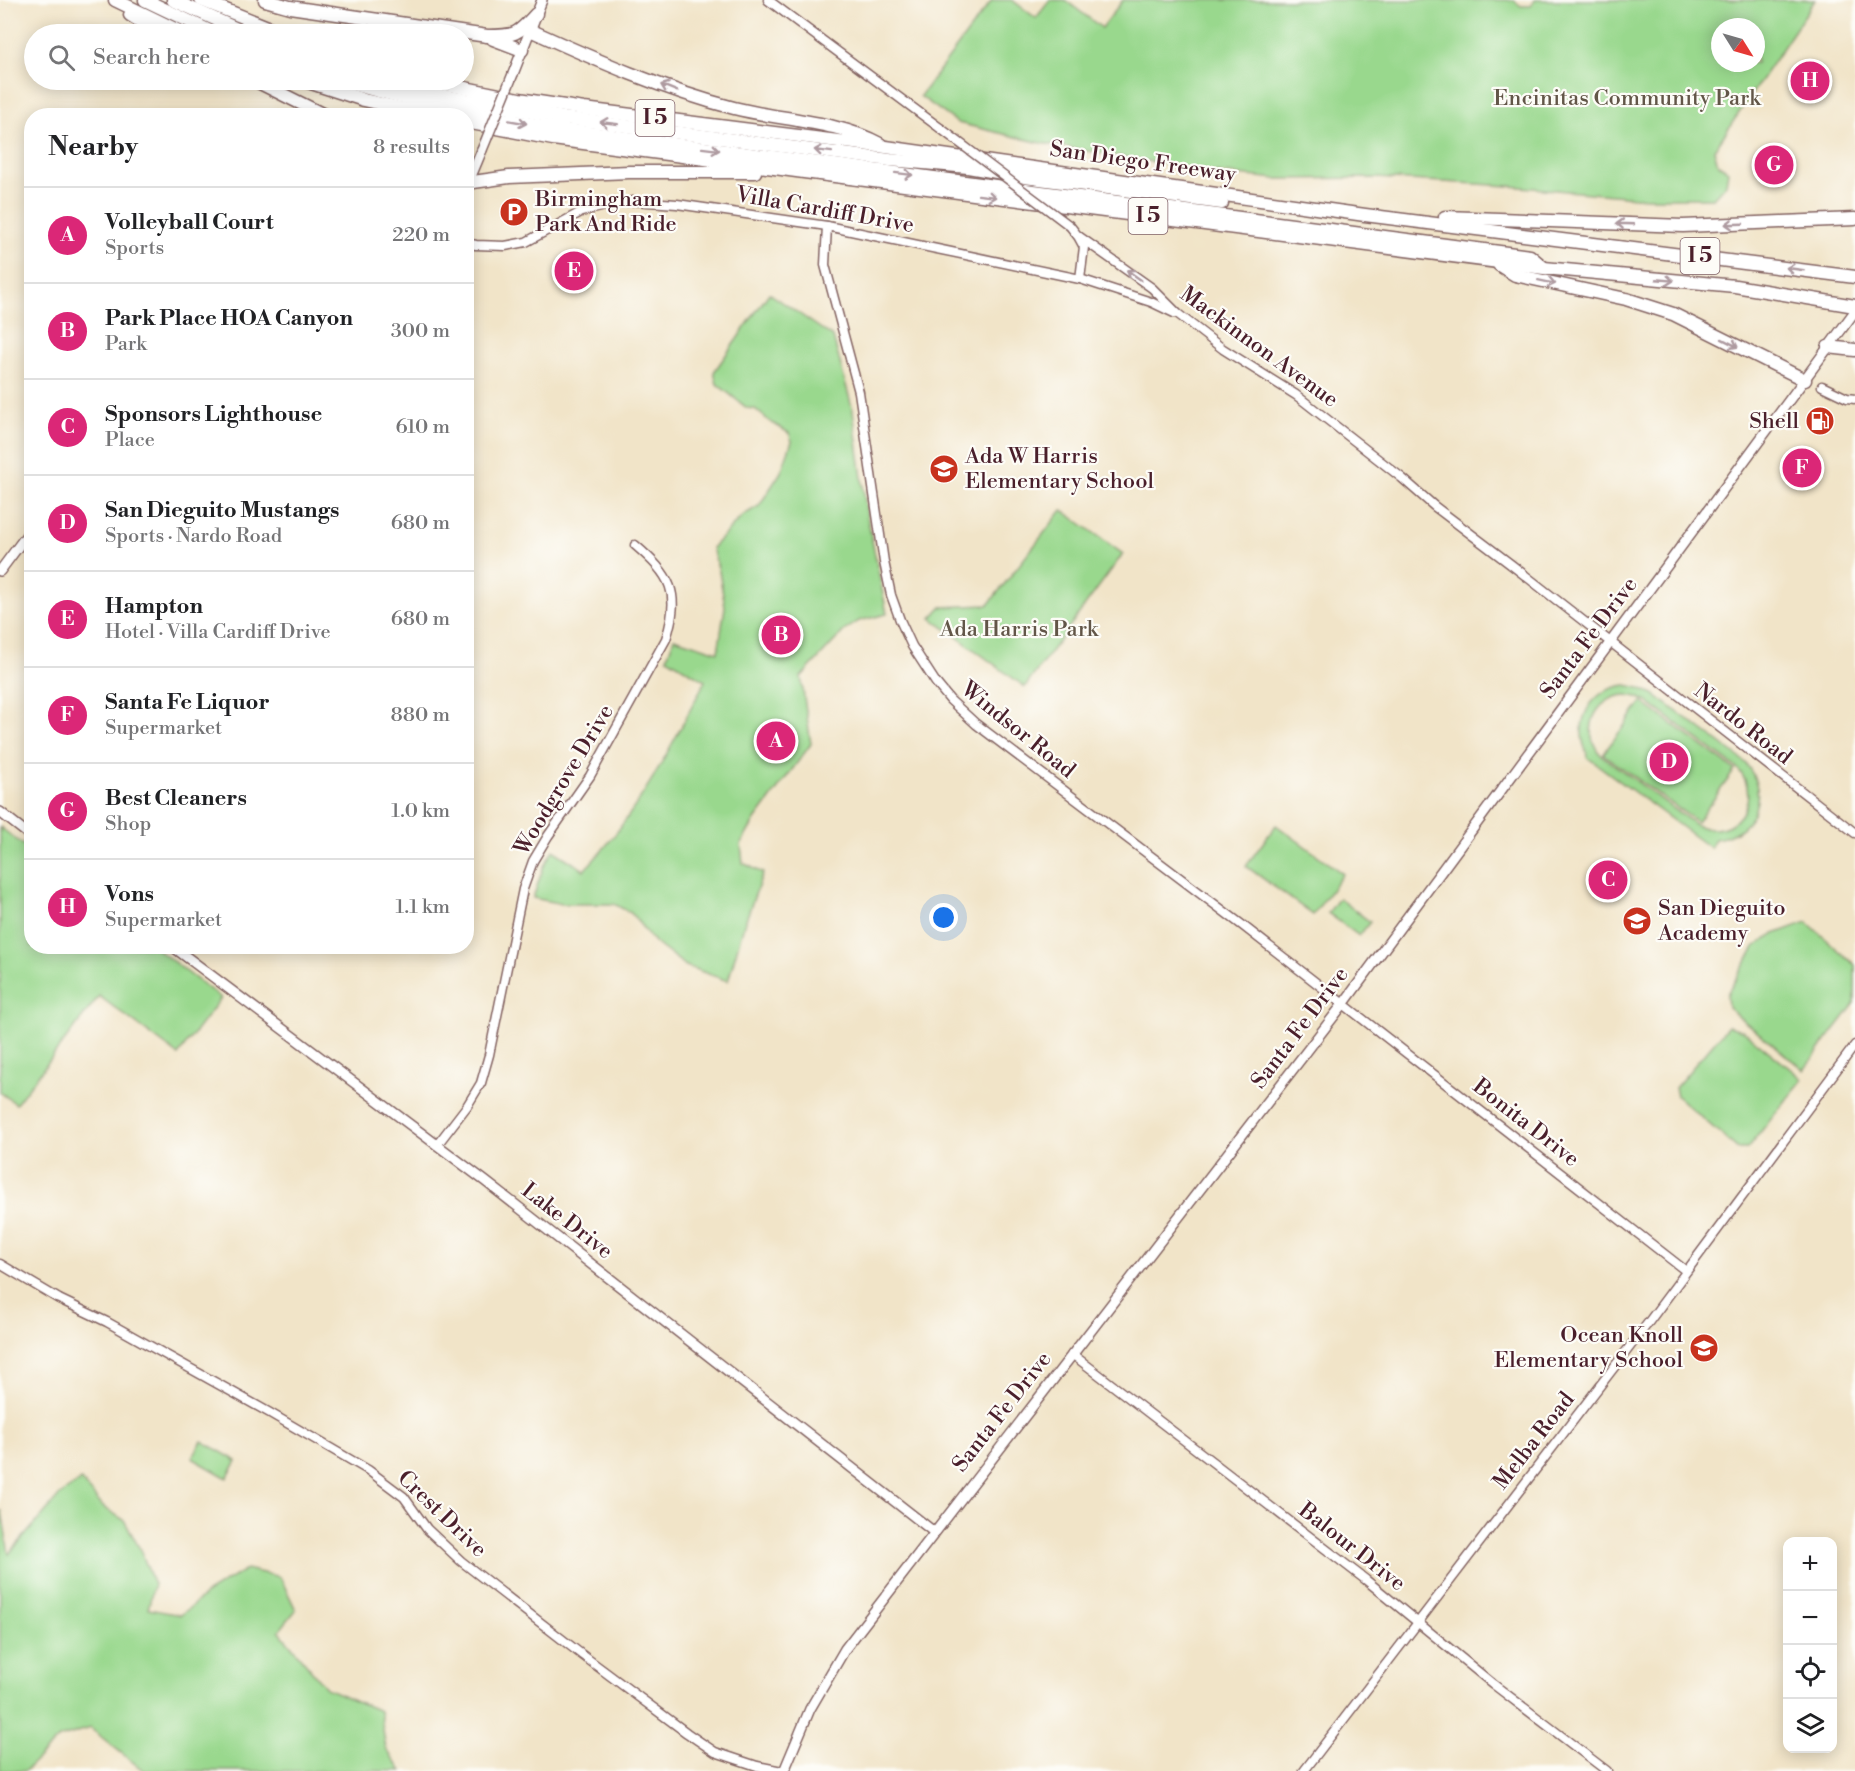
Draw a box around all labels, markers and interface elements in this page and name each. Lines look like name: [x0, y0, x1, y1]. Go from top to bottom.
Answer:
north arrow: [1711, 18, 1765, 72]
search box: [24, 24, 474, 90]
icon: search: [45, 41, 78, 74]
text: Search here: [93, 44, 210, 71]
pin: H: [1790, 58, 1830, 104]
one-way arrow: [660, 82, 679, 93]
park label: Encinitas Community Park: [1493, 85, 1762, 112]
road number: I 5: [636, 100, 674, 136]
one-way arrow: [507, 116, 527, 127]
one-way arrow: [599, 118, 619, 129]
text: Nearby: [48, 131, 138, 163]
text: 8 results: [373, 135, 450, 160]
street label: San Diego Freeway: [1048, 136, 1238, 188]
pin: G: [1754, 142, 1794, 188]
one-way arrow: [700, 143, 720, 154]
one-way arrow: [813, 145, 833, 156]
one-way arrow: [894, 168, 914, 179]
street label: Villa Cardiff Drive: [733, 181, 916, 239]
place label: Birmingham Park And Ride: [534, 186, 677, 238]
one-way arrow: [976, 190, 996, 201]
parking icon: Birmingham Park And Ride: [498, 196, 530, 228]
road number: I 5: [1128, 198, 1168, 234]
text: Volleyball Court: [105, 209, 274, 236]
one-way arrow: [1616, 218, 1636, 229]
one-way arrow: [1724, 218, 1744, 229]
text: A: [60, 223, 75, 248]
text: 220 m: [392, 223, 450, 248]
text: Sports: [105, 236, 164, 261]
road number: I 5: [1680, 238, 1720, 274]
pin: E: [554, 248, 594, 294]
one-way arrow: [1786, 263, 1806, 274]
one-way arrow: [1126, 269, 1142, 281]
one-way arrow: [1655, 275, 1675, 286]
one-way arrow: [1536, 277, 1556, 288]
street label: Mackinnon Avenue: [1175, 280, 1343, 414]
text: Park Place HOA Canyon: [105, 305, 353, 332]
text: B: [60, 319, 75, 344]
text: 300 m: [391, 319, 450, 344]
text: Park: [105, 332, 147, 357]
one-way arrow: [1721, 338, 1739, 349]
text: Sponsors Lighthouse: [105, 401, 322, 428]
fuel station icon: Shell: [1804, 405, 1836, 437]
place label: Shell: [1749, 408, 1799, 435]
text: C: [60, 415, 75, 440]
text: 610 m: [396, 415, 450, 440]
text: Place: [105, 428, 155, 453]
place label: Ada W Harris Elementary School: [964, 443, 1155, 495]
pin: F: [1782, 446, 1822, 490]
school or university icon: Ada W Harris Elementary School: [928, 453, 960, 485]
text: San Dieguito Mustangs: [105, 497, 339, 524]
text: D: [60, 511, 75, 536]
text: 680 m: [391, 511, 450, 536]
text: Sports · Nardo Road: [105, 524, 282, 549]
street label: Santa Fe Drive: [1534, 572, 1644, 704]
text: Hampton: [105, 593, 203, 620]
text: E: [61, 607, 74, 632]
text: 680 m: [391, 607, 450, 632]
pin: B: [762, 612, 800, 658]
park label: Ada Harris Park: [939, 616, 1100, 643]
text: Hotel · Villa Cardiff Drive: [105, 620, 331, 645]
street label: Windsor Road: [955, 675, 1081, 785]
street label: Nardo Road: [1689, 677, 1798, 771]
text: Santa Fe Liquor: [105, 689, 270, 716]
street label: Woodgrove Drive: [508, 700, 620, 861]
text: F: [60, 703, 75, 728]
text: 880 m: [391, 703, 450, 728]
text: Supermarket: [105, 716, 222, 741]
pin: A: [756, 718, 796, 764]
pin: D: [1650, 740, 1688, 784]
text: Best Cleaners: [105, 785, 247, 812]
text: G: [60, 799, 75, 824]
text: 1.0 km: [391, 799, 450, 824]
text: Shop: [105, 812, 151, 837]
pin: C: [1588, 858, 1628, 902]
text: Vons: [105, 881, 154, 908]
text: H: [59, 895, 76, 920]
text: 1.1 km: [396, 895, 450, 920]
place label: San Dieguito Academy: [1657, 895, 1786, 947]
your location: [929, 903, 958, 932]
school or university icon: San Dieguito Academy: [1621, 905, 1653, 937]
text: Supermarket: [105, 908, 222, 933]
street label: Santa Fe Drive: [1245, 962, 1355, 1094]
street label: Bonita Drive: [1467, 1072, 1585, 1173]
street label: Lake Drive: [516, 1177, 618, 1265]
place label: Ocean Knoll Elementary School: [1494, 1322, 1683, 1374]
school or university icon: Ocean Knoll Elementary School: [1688, 1332, 1720, 1364]
street label: Santa Fe Drive: [947, 1346, 1057, 1478]
street label: Melba Road: [1488, 1386, 1581, 1495]
street label: Crest Drive: [392, 1465, 492, 1563]
street label: Balour Drive: [1292, 1496, 1411, 1597]
map controls: [1783, 1537, 1837, 1753]
button: +: [1783, 1537, 1837, 1591]
button: −: [1783, 1591, 1837, 1645]
button: locate: [1783, 1645, 1837, 1699]
button: layers: [1783, 1699, 1837, 1753]

